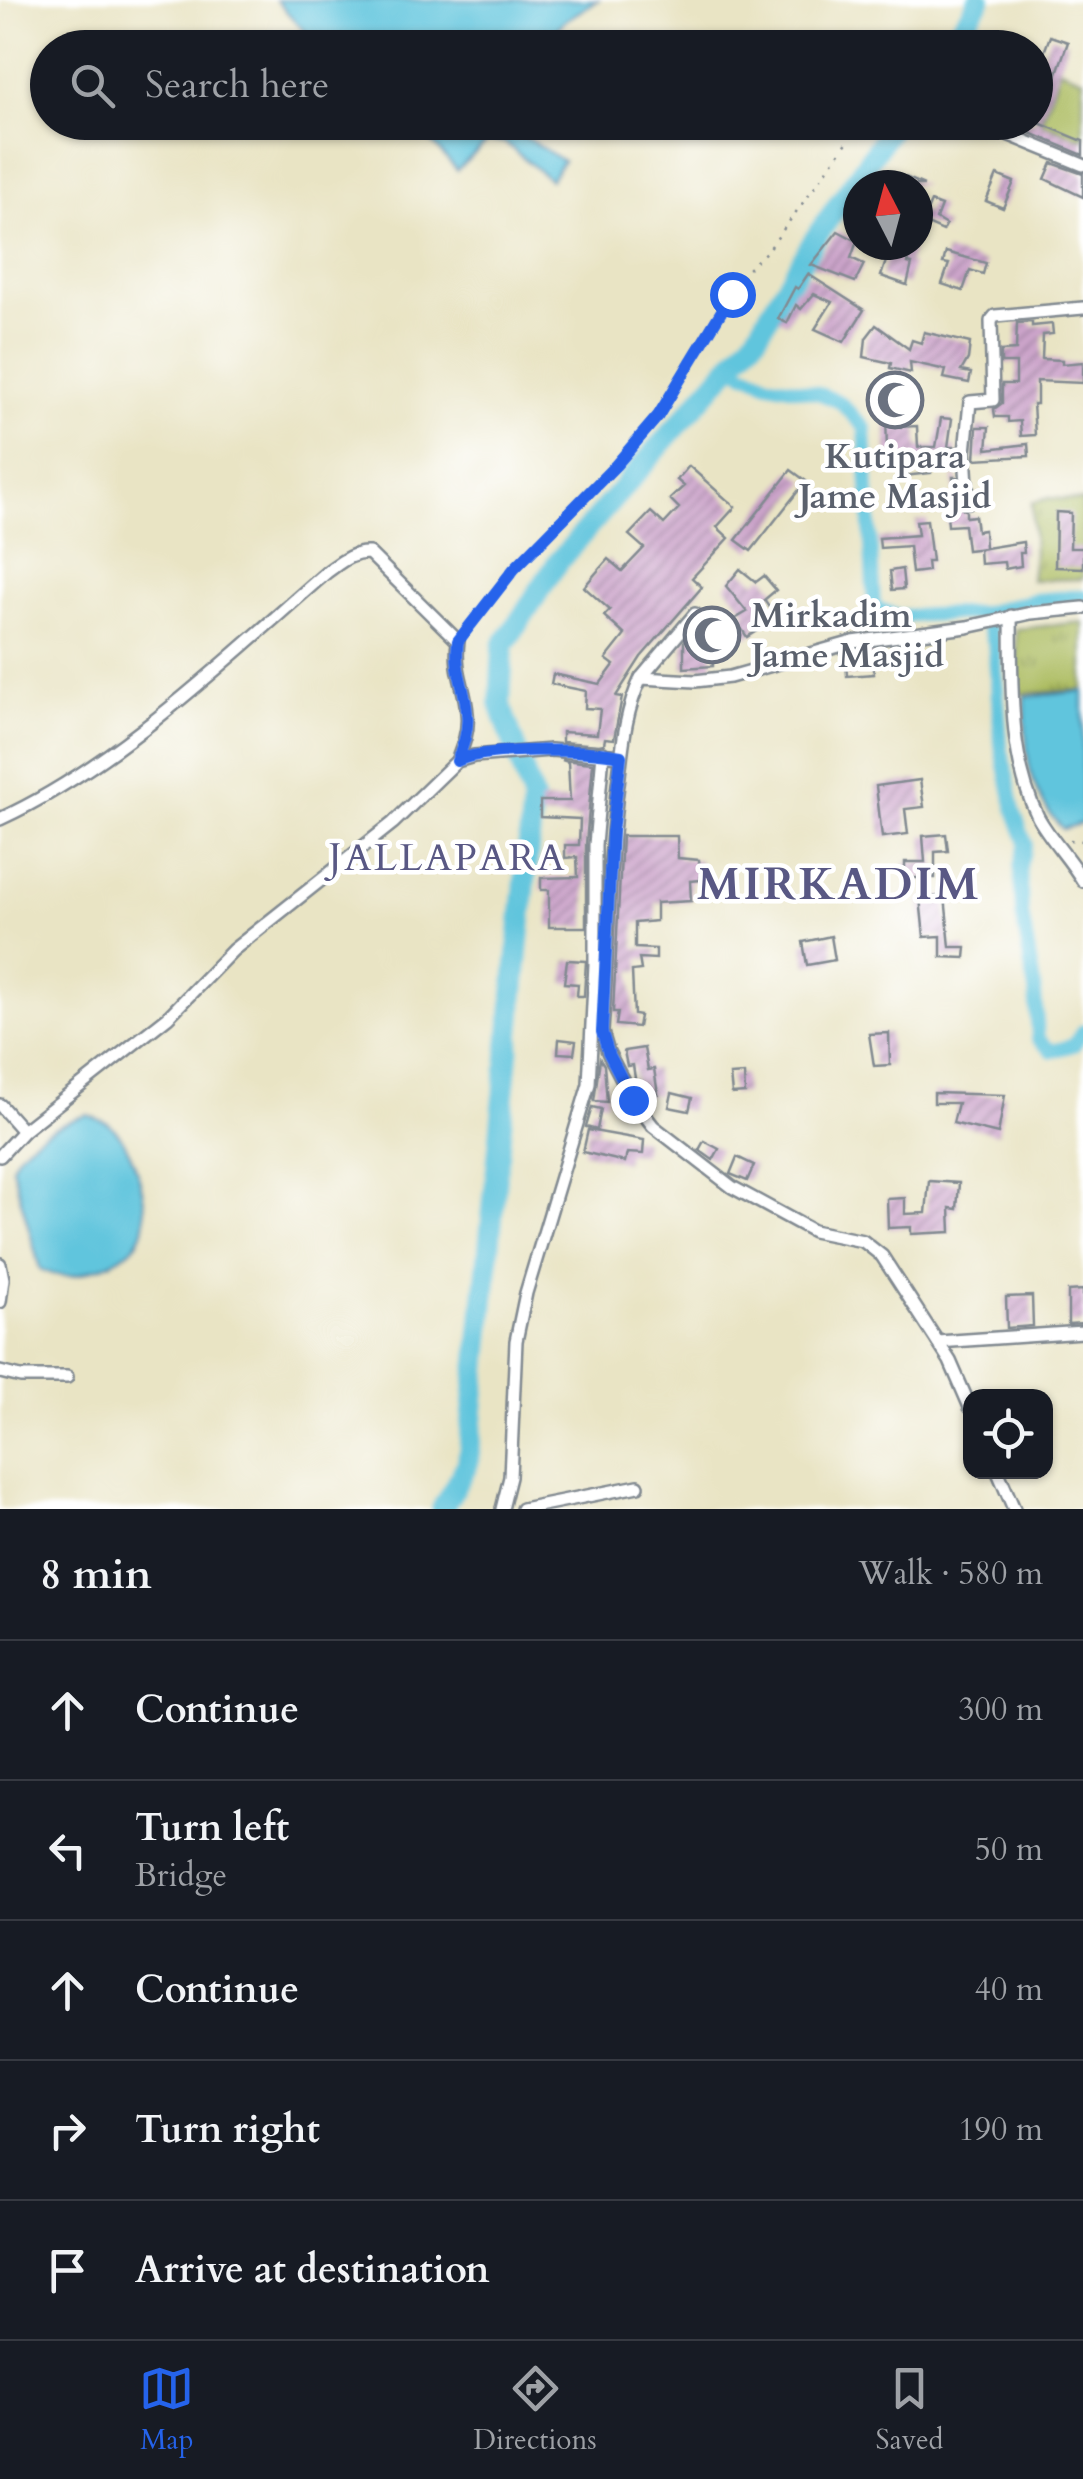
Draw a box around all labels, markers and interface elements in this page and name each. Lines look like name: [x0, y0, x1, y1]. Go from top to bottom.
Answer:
search box: [30, 30, 1053, 140]
icon: search: [65, 58, 120, 113]
text: Search here: [145, 59, 329, 111]
north arrow: [843, 170, 933, 260]
route start: [710, 272, 756, 318]
mosque icon: Kutipara Jame Masjid: [865, 370, 925, 430]
place label: Kutipara Jame Masjid: [793, 433, 992, 521]
place label: Mirkadim Jame Masjid: [746, 592, 944, 680]
mosque icon: Mirkadim Jame Masjid: [682, 605, 742, 665]
district label: JALLAPARA: [324, 832, 567, 884]
district label: MIRKADIM: [697, 854, 981, 915]
route end: [611, 1078, 657, 1124]
map controls: [963, 1389, 1053, 1479]
button: locate: [963, 1389, 1053, 1479]
text: 8 min: [40, 1546, 152, 1603]
text: Walk · 580 m: [858, 1552, 1043, 1596]
icon: ahead: [40, 1683, 95, 1738]
text: Continue: [135, 1684, 299, 1736]
text: 300 m: [958, 1688, 1043, 1732]
text: Turn left: [135, 1802, 289, 1854]
icon: left: [40, 1823, 95, 1878]
text: 50 m: [975, 1828, 1043, 1872]
text: Bridge: [135, 1854, 227, 1898]
icon: ahead: [40, 1963, 95, 2018]
text: Continue: [135, 1964, 299, 2016]
text: 40 m: [975, 1968, 1043, 2012]
icon: right: [40, 2103, 95, 2158]
text: Turn right: [135, 2104, 320, 2156]
text: 190 m: [958, 2108, 1043, 2152]
icon: arrive: [40, 2243, 95, 2298]
text: Arrive at destination: [135, 2244, 490, 2296]
tab: Map: [139, 2361, 194, 2459]
tab: Directions: [473, 2361, 597, 2459]
tab: Saved: [876, 2361, 944, 2459]

